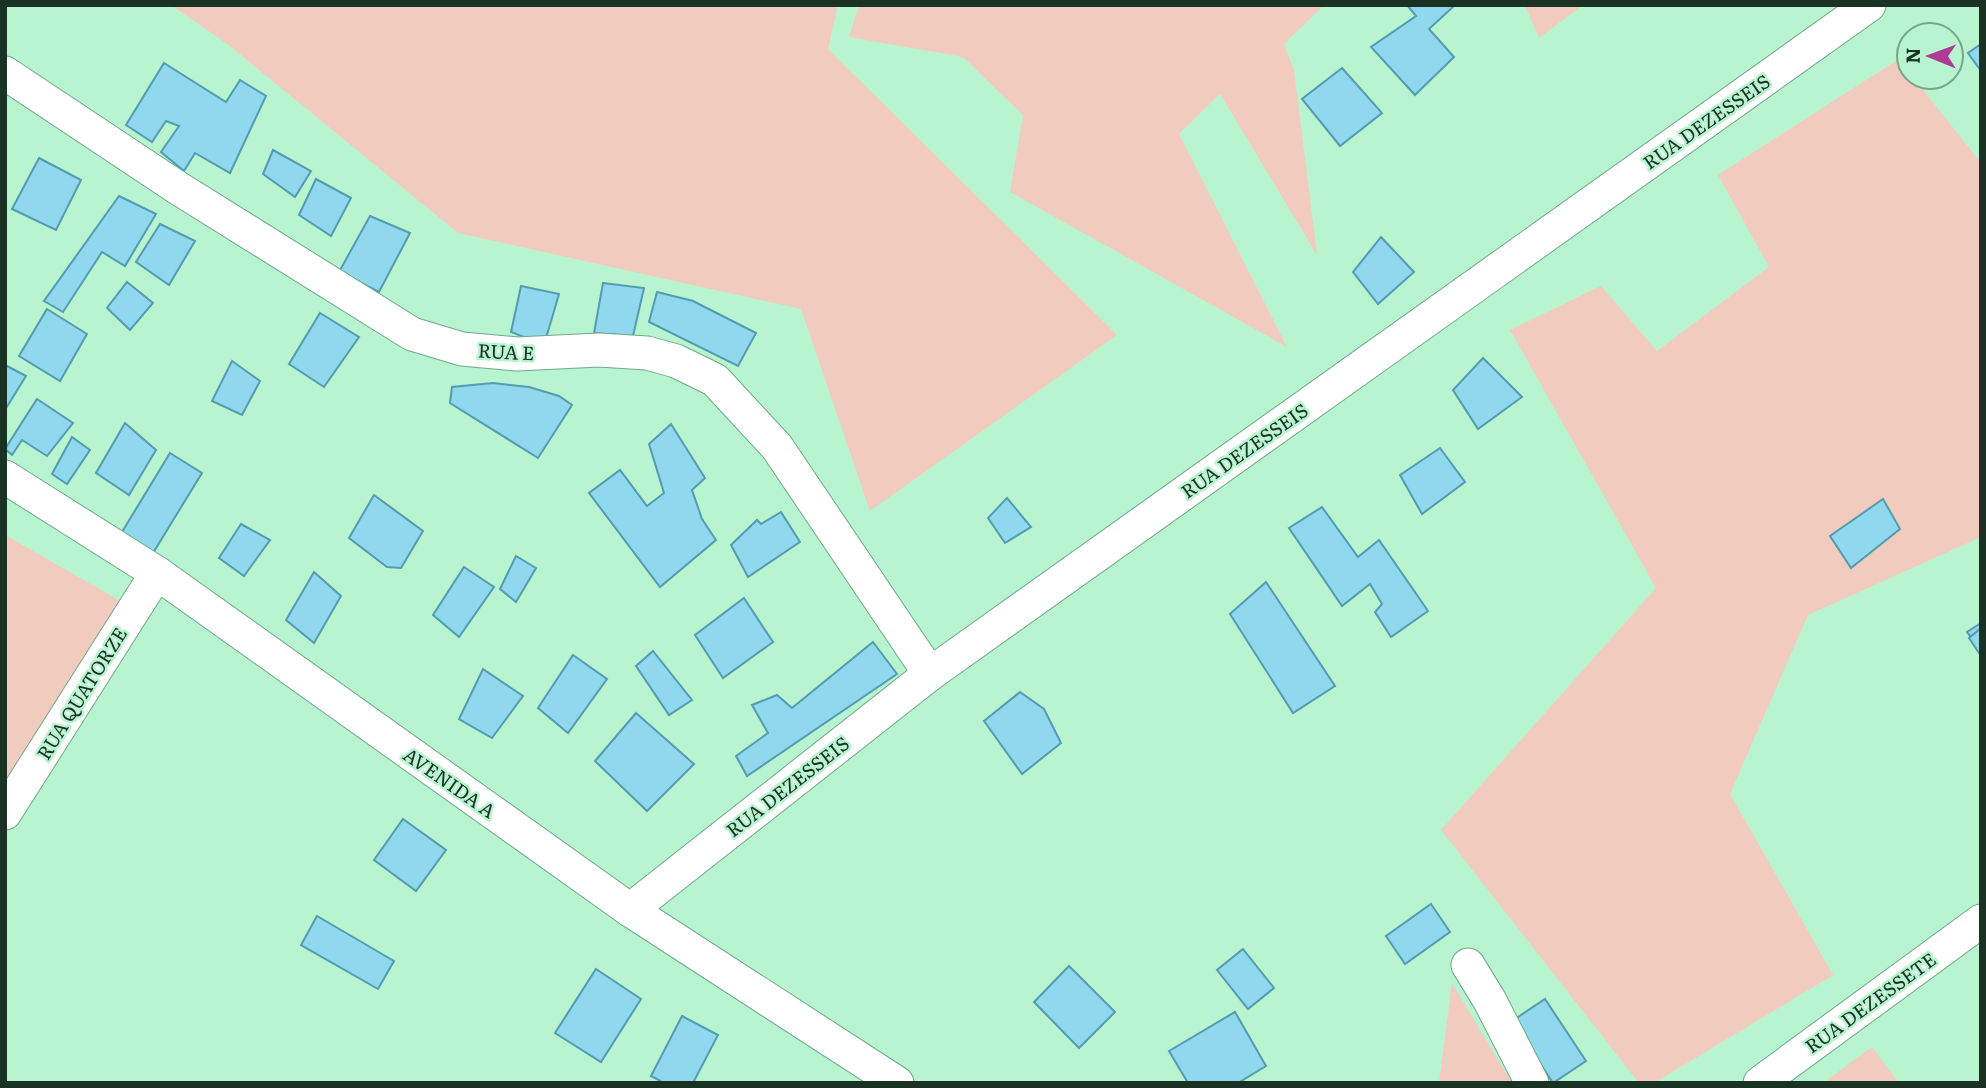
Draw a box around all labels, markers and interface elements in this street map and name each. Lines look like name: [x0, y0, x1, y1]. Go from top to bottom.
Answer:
north arrow: [1895, 21, 1965, 91]
text: N: [1898, 47, 1926, 64]
street label: RUA DEZESSEIS: [1637, 67, 1775, 175]
street label: RUA E: [477, 336, 535, 366]
street label: RUA DEZESSEIS: [1175, 396, 1313, 504]
street label: RUA QUATORZE: [29, 621, 133, 765]
street label: RUA DEZESSEIS: [719, 729, 855, 843]
street label: AVENIDA A: [398, 740, 502, 824]
street label: RUA DEZESSETE: [1799, 945, 1941, 1059]

